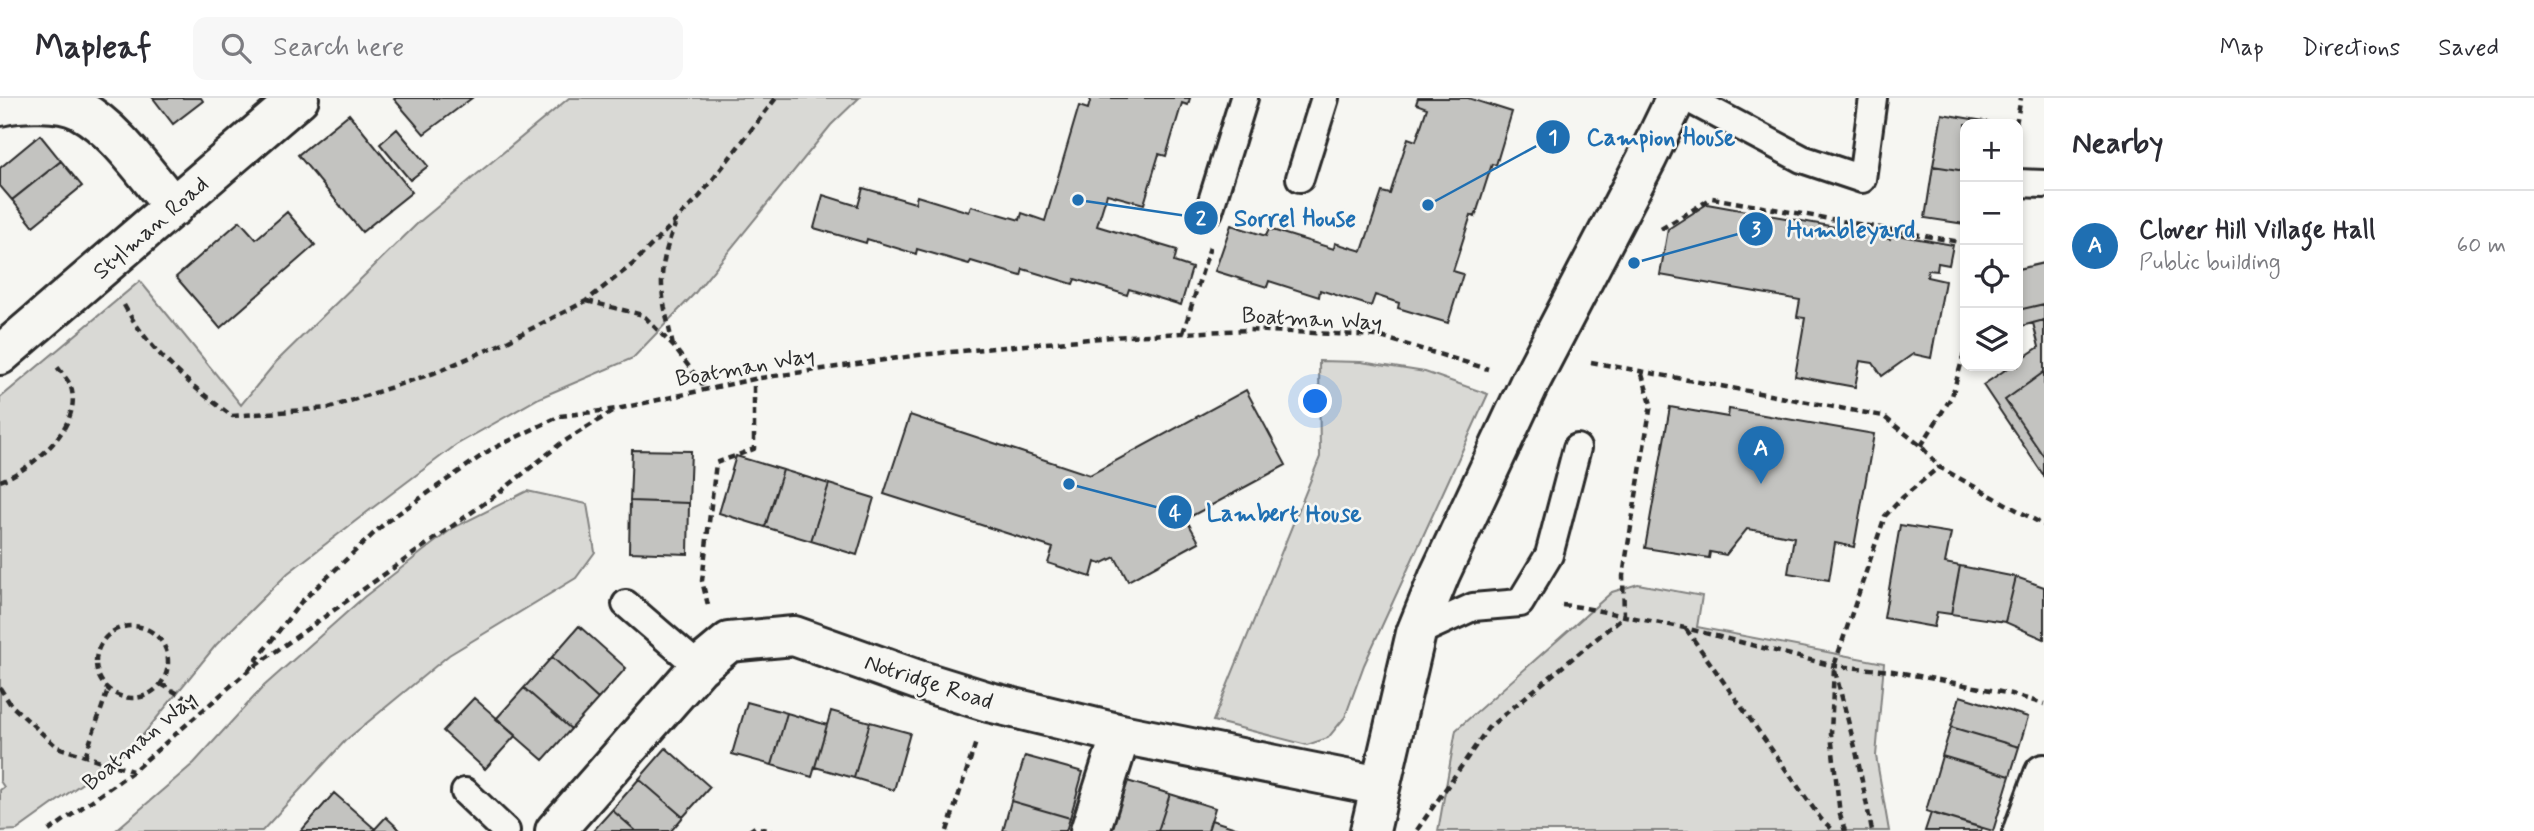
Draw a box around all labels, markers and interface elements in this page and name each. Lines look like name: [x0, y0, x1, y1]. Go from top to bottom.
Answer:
search box: [193, 17, 683, 80]
text: Mapleaf: [35, 26, 151, 70]
icon: search: [217, 29, 255, 67]
text: Search here: [273, 31, 404, 65]
text: Map: [2220, 33, 2264, 64]
text: Directions: [2302, 33, 2400, 64]
text: Saved: [2438, 33, 2499, 64]
callout: Campion House: [1536, 114, 1751, 159]
map controls: [1960, 119, 2023, 371]
button: +: [1960, 119, 2023, 182]
text: Campion House: [1587, 123, 1736, 154]
text: 1: [1548, 124, 1558, 152]
text: Nearby: [2072, 124, 2163, 163]
street label: Stylman Road: [87, 170, 215, 287]
button: −: [1960, 182, 2023, 245]
callout: Sorrel House: [1184, 195, 1371, 240]
text: Sorrel House: [1234, 204, 1356, 235]
text: 2: [1196, 205, 1207, 233]
callout: Humbleyard: [1738, 206, 1929, 251]
text: Clover Hill Village Hall: [2139, 214, 2375, 248]
text: Humbleyard: [1787, 215, 1915, 246]
text: 3: [1751, 216, 1761, 244]
text: A: [2087, 231, 2103, 261]
text: 60 m: [2457, 231, 2506, 261]
button: locate: [1960, 245, 2023, 308]
text: Public building: [2139, 248, 2281, 278]
street label: Boatman Way: [1241, 301, 1383, 339]
button: layers: [1960, 308, 2023, 371]
street label: Boatman Way: [673, 341, 817, 395]
your location: [1298, 384, 1332, 418]
pin: A: [1738, 426, 1784, 484]
callout: Lambert House: [1158, 490, 1376, 535]
text: Lambert House: [1206, 499, 1362, 530]
text: 4: [1169, 500, 1182, 528]
street label: Notridge Road: [860, 648, 996, 720]
street label: Boatman Way: [77, 685, 204, 798]

